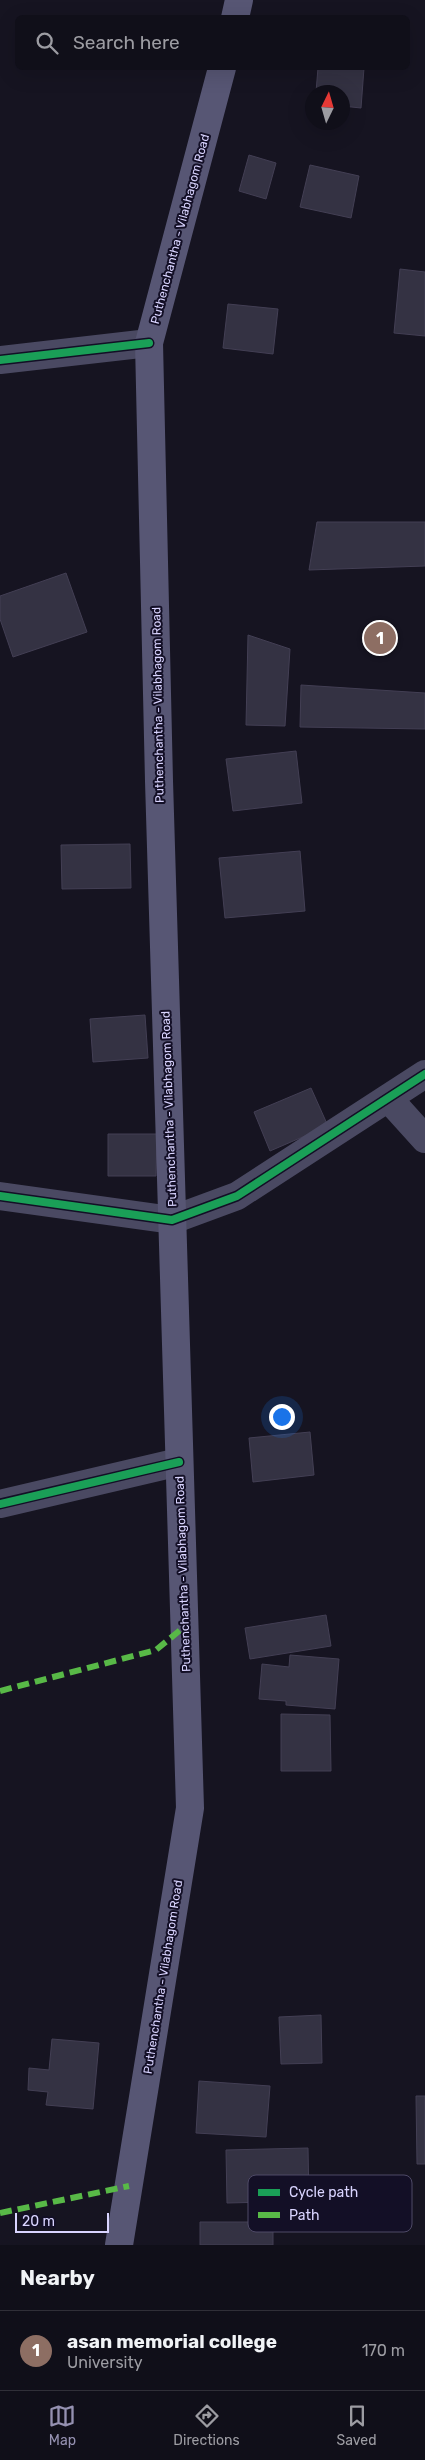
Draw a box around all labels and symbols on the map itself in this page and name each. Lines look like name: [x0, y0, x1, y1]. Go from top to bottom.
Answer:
north arrow: [305, 85, 350, 130]
street label: Puthenchantha - Vilabhagom Road: [148, 132, 212, 326]
street label: Puthenchantha - Vilabhagom Road: [149, 607, 167, 803]
pin: 1: [364, 619, 396, 657]
street label: Puthenchantha - Vilabhagom Road: [159, 1011, 179, 1207]
your location: [269, 1404, 295, 1430]
street label: Puthenchantha - Vilabhagom Road: [173, 1476, 193, 1672]
street label: Puthenchantha - Vilabhagom Road: [141, 1879, 185, 2075]
legend: [248, 2175, 412, 2232]
text: Cycle path: [289, 2184, 358, 2201]
text: Path: [289, 2207, 320, 2224]
scale bar: [15, 2210, 109, 2233]

